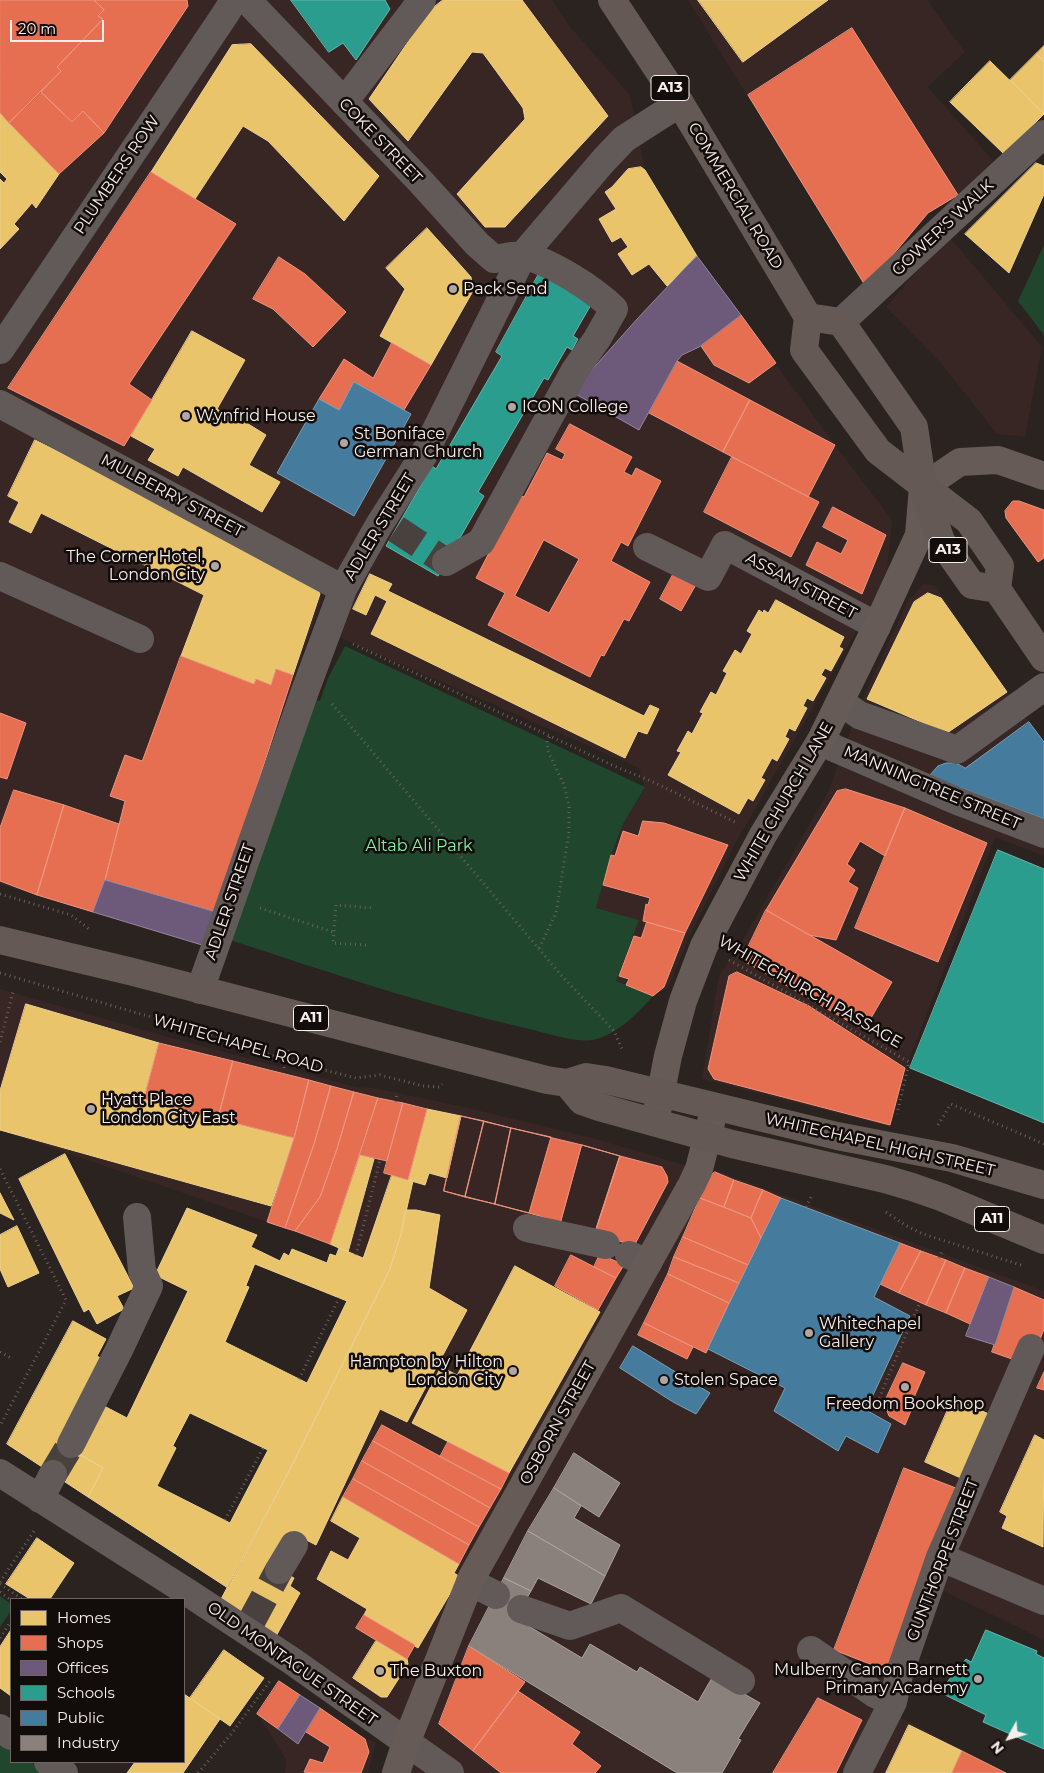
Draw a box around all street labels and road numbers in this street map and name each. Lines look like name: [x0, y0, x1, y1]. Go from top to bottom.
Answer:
road number: A13: [651, 76, 689, 100]
street label: COKE STREET: [334, 94, 426, 188]
street label: PLUMBERS ROW: [70, 112, 164, 238]
street label: COMMERCIAL ROAD: [684, 119, 786, 273]
street label: GOWER'S WALK: [888, 176, 998, 280]
street label: MULBERRY STREET: [98, 450, 246, 542]
street label: ADLER STREET: [340, 470, 420, 584]
road number: A13: [929, 538, 967, 562]
street label: ASSAM STREET: [742, 549, 860, 623]
street label: WHITE CHURCH LANE: [730, 719, 838, 885]
street label: MANNINGTREE STREET: [841, 742, 1023, 834]
street label: ADLER STREET: [201, 841, 259, 963]
street label: WHITECHURCH PASSAGE: [715, 932, 905, 1052]
road number: A11: [294, 1006, 328, 1030]
street label: WHITECHAPEL ROAD: [151, 1010, 325, 1078]
street label: WHITECHAPEL HIGH STREET: [763, 1109, 997, 1181]
road number: A11: [974, 1206, 1010, 1232]
street label: OSBORN STREET: [516, 1358, 600, 1488]
street label: GUNTHORPE STREET: [903, 1476, 983, 1644]
street label: OLD MONTAGUE STREET: [203, 1598, 381, 1730]

